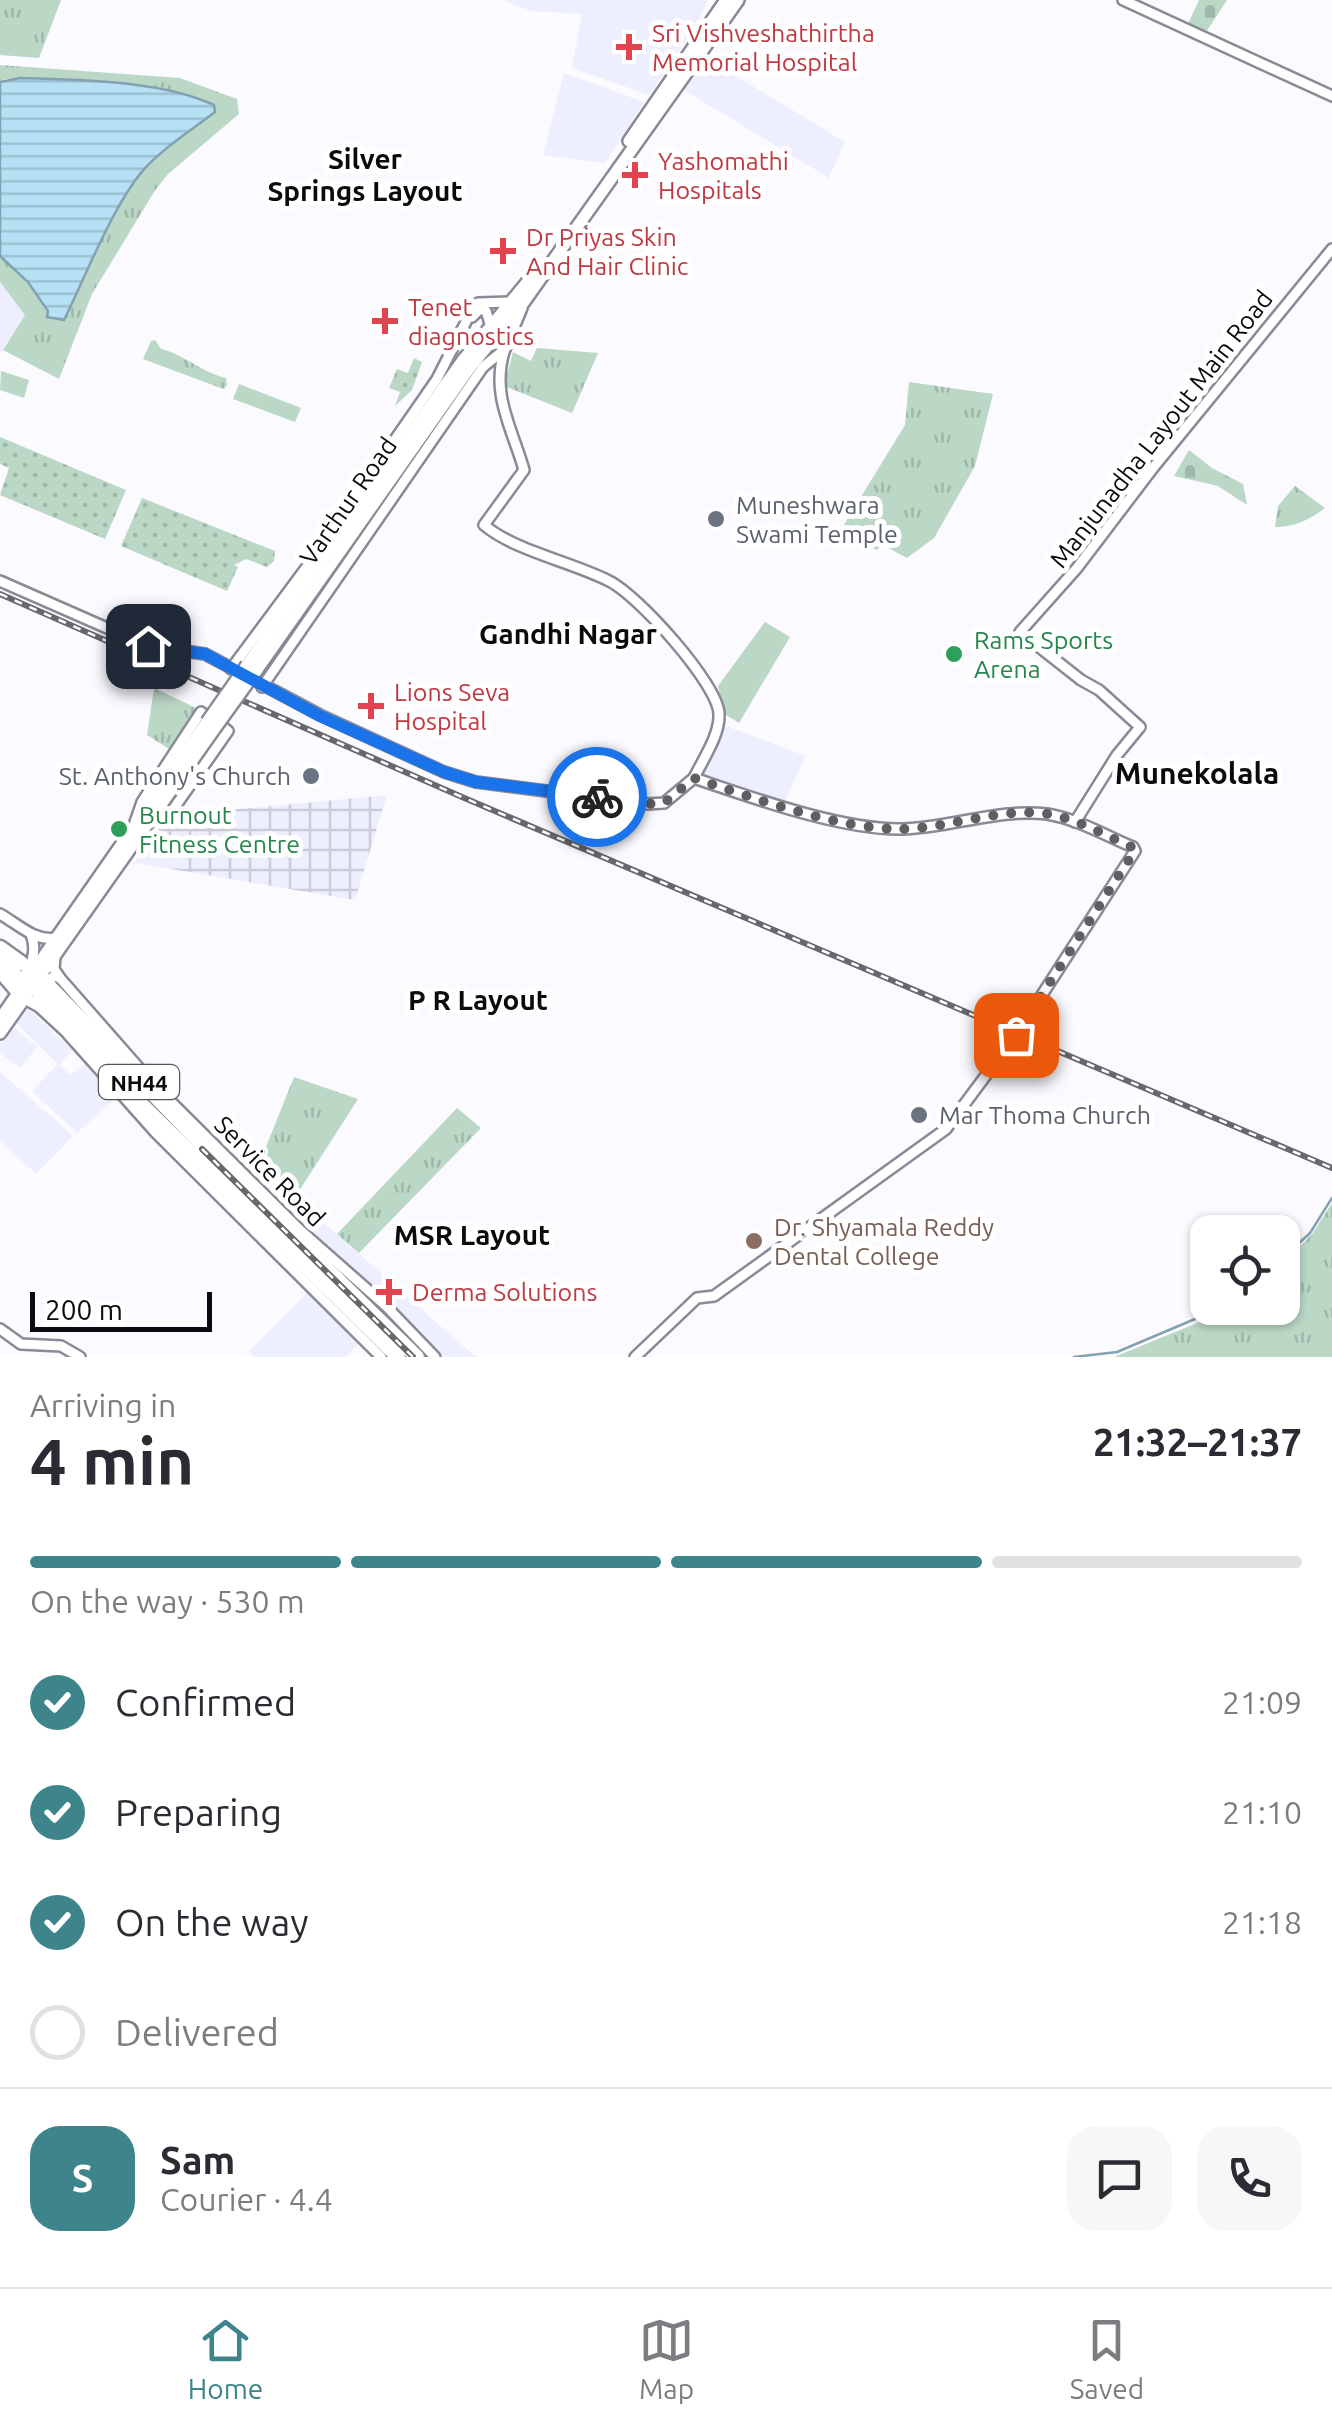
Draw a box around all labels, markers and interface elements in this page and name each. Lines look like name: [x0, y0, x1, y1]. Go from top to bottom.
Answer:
place label: Sri Vishveshathirtha Memorial Hospital: [652, 19, 875, 76]
marker: Sri Vishveshathirtha Memorial Hospital: [616, 34, 642, 60]
district label: Silver Springs Layout: [267, 143, 463, 206]
place label: Yashomathi Hospitals: [658, 147, 789, 204]
marker: Yashomathi Hospitals: [622, 162, 648, 188]
place label: Dr Priyas Skin And Hair Clinic: [526, 223, 689, 280]
marker: Dr Priyas Skin And Hair Clinic: [490, 238, 516, 264]
street label: Manjunadha Layout Main Road: [1044, 285, 1278, 573]
place label: Tenet diagnostics: [408, 293, 534, 350]
marker: Tenet diagnostics: [372, 308, 398, 334]
street label: Varthur Road: [294, 432, 402, 570]
place label: Muneshwara Swami Temple: [736, 491, 898, 548]
marker: Muneshwara Swami Temple: [705, 508, 727, 530]
pin: [106, 604, 191, 689]
district label: Gandhi Nagar: [479, 618, 657, 649]
icon: home: [121, 619, 176, 674]
place label: Rams Sports Arena: [974, 626, 1113, 683]
marker: Rams Sports Arena: [943, 643, 965, 665]
place label: Lions Seva Hospital: [394, 678, 510, 735]
marker: Lions Seva Hospital: [358, 693, 384, 719]
courier: [547, 747, 647, 847]
district label: Munekolala: [1115, 756, 1279, 790]
place label: St. Anthony's Church: [59, 762, 291, 790]
marker: St. Anthony's Church: [300, 765, 322, 787]
icon: bike: [570, 770, 625, 825]
place label: Burnout Fitness Centre: [139, 801, 300, 858]
marker: Burnout Fitness Centre: [108, 818, 130, 840]
district label: P R Layout: [408, 984, 548, 1015]
pin: [974, 993, 1059, 1078]
icon: bag: [989, 1008, 1044, 1063]
road number: NH44: [99, 1065, 179, 1099]
place label: Mar Thoma Church: [939, 1101, 1151, 1129]
marker: Mar Thoma Church: [908, 1104, 930, 1126]
street label: Service Road: [209, 1110, 331, 1232]
place label: Dr. Shyamala Reddy Dental College: [774, 1213, 994, 1270]
map controls: [1190, 1215, 1300, 1325]
button: locate: [1190, 1215, 1300, 1325]
district label: MSR Layout: [394, 1219, 550, 1250]
marker: Dr. Shyamala Reddy Dental College: [743, 1230, 765, 1252]
place label: Derma Solutions: [412, 1278, 597, 1306]
marker: Derma Solutions: [376, 1279, 402, 1305]
scale bar: [30, 1287, 212, 1332]
text: 200 m: [45, 1294, 123, 1325]
text: Arriving in: [30, 1387, 176, 1423]
text: 21:32–21:37: [1093, 1421, 1302, 1463]
text: 4 min: [30, 1424, 194, 1497]
text: On the way · 530 m: [30, 1583, 305, 1619]
icon: check: [30, 1675, 85, 1730]
text: Confirmed: [115, 1681, 296, 1723]
text: 21:09: [1222, 1684, 1302, 1720]
icon: check: [30, 1785, 85, 1840]
text: Preparing: [115, 1791, 282, 1833]
text: 21:10: [1222, 1794, 1302, 1830]
icon: check: [30, 1895, 85, 1950]
text: On the way: [115, 1901, 308, 1943]
text: 21:18: [1222, 1904, 1302, 1940]
text: Delivered: [115, 2011, 279, 2053]
button: chat: [1067, 2126, 1172, 2231]
button: phone: [1197, 2126, 1302, 2231]
text: Sam: [160, 2139, 235, 2181]
text: S: [72, 2157, 93, 2199]
text: Courier · 4.4: [160, 2181, 333, 2217]
tab: Home: [188, 2313, 263, 2404]
tab: Map: [639, 2313, 694, 2404]
tab: Saved: [1070, 2313, 1144, 2404]

